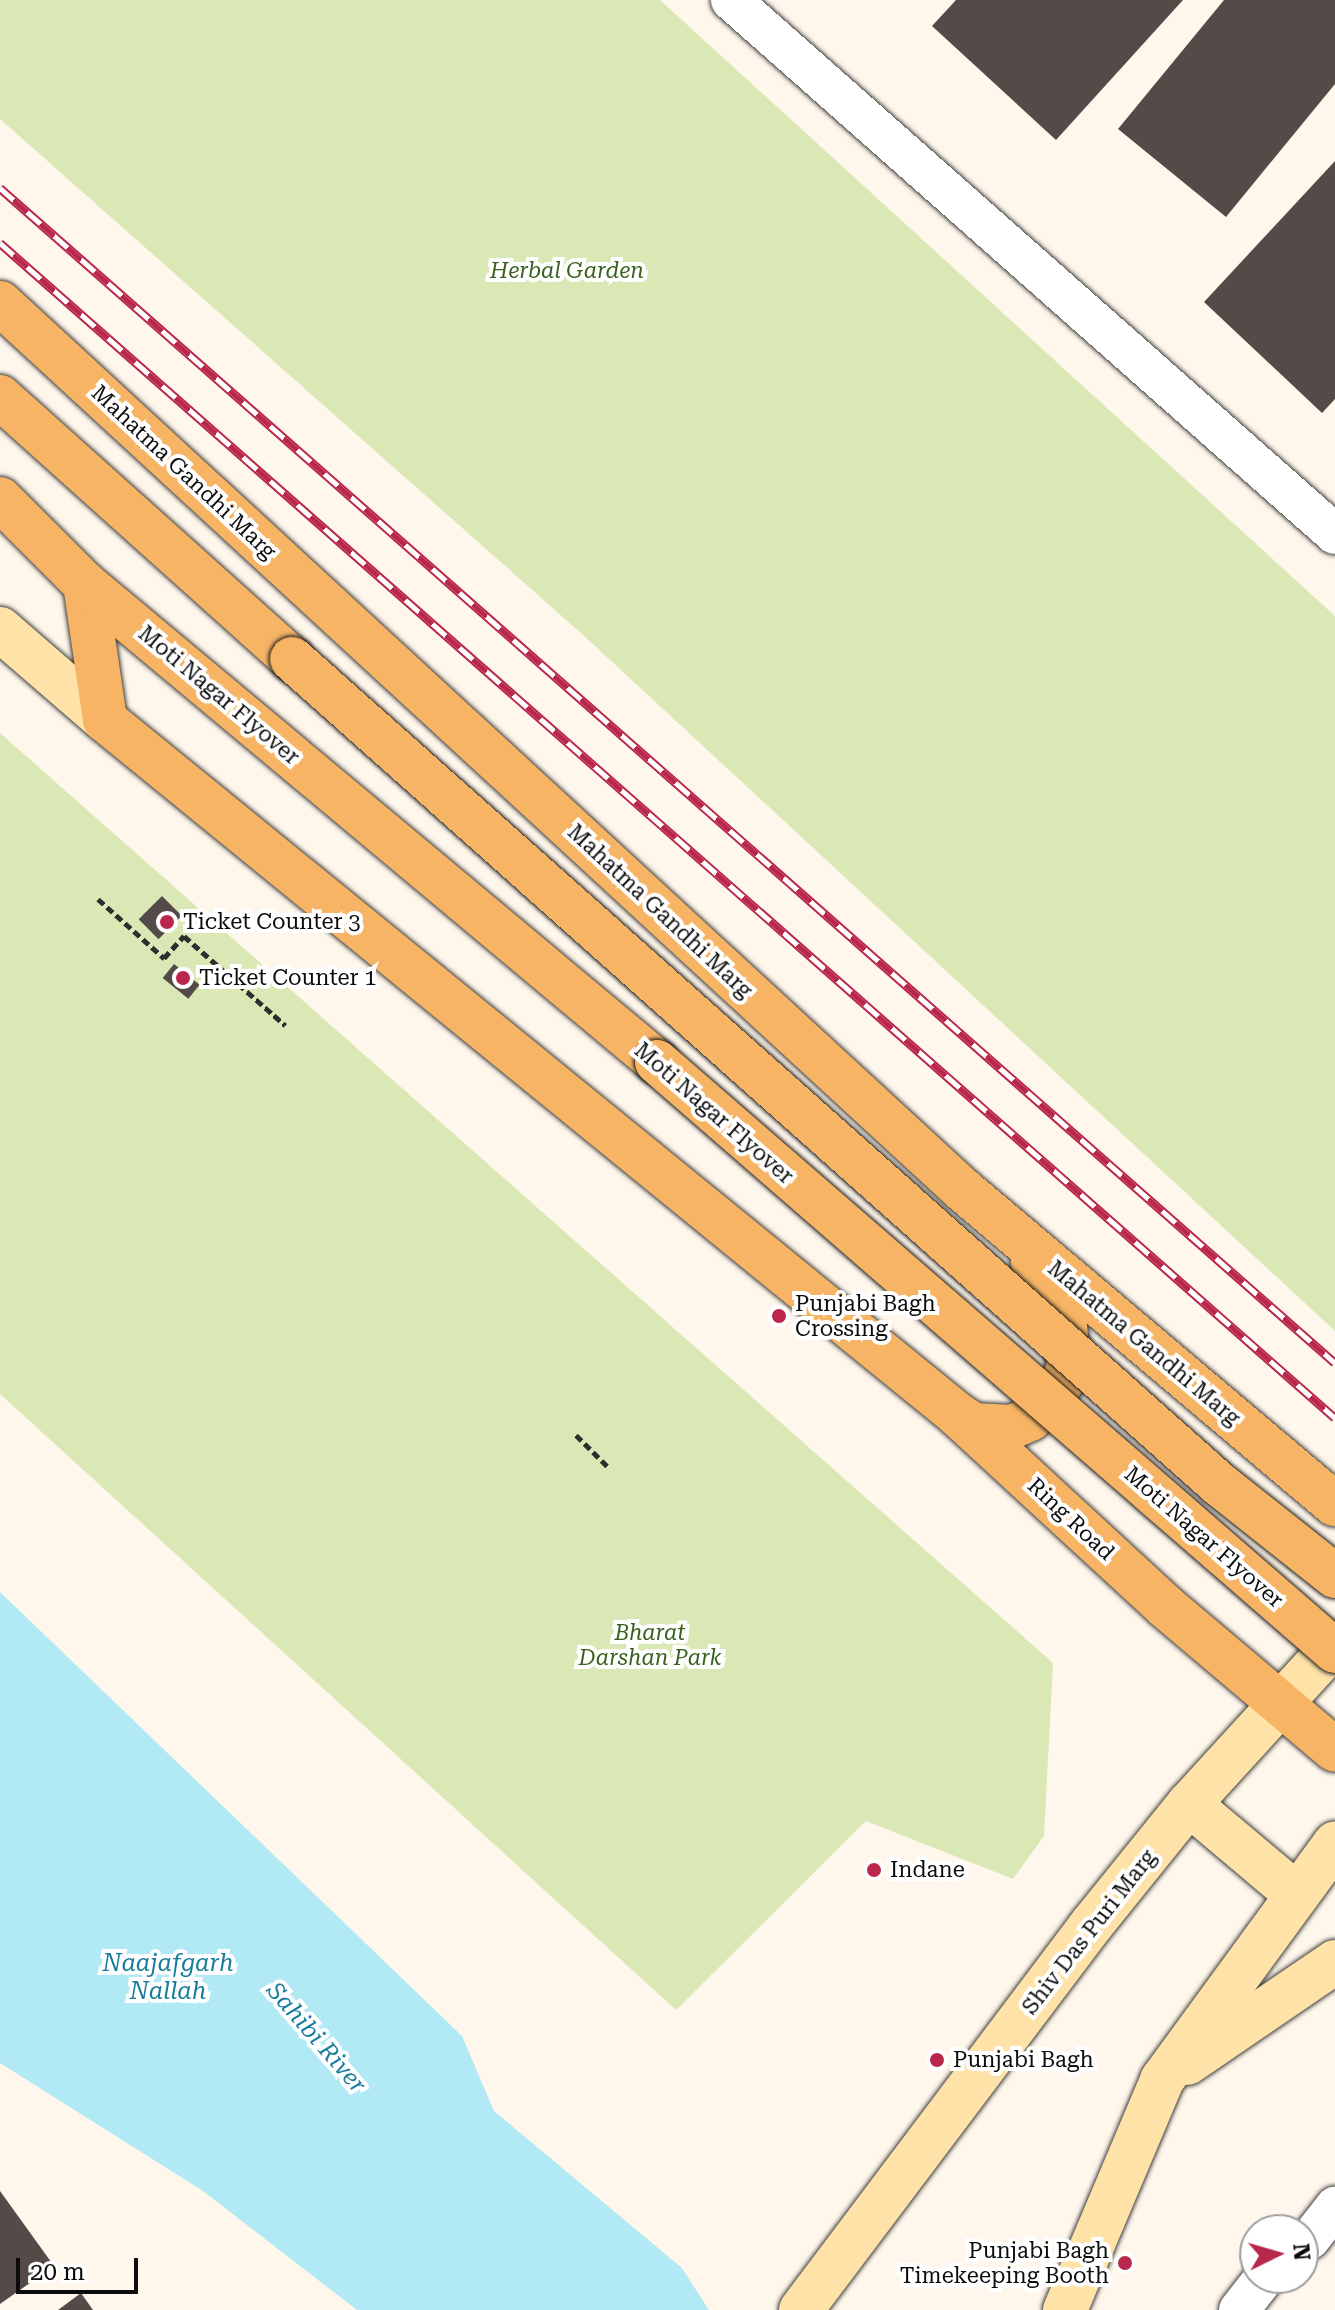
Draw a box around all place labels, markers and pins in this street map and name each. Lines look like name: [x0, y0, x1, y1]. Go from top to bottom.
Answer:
place label: Ticket Counter 3: [183, 909, 360, 935]
marker: Ticket Counter 3: [158, 913, 176, 931]
place label: Ticket Counter 1: [199, 965, 376, 991]
marker: Ticket Counter 1: [174, 969, 192, 987]
place label: Punjabi Bagh Crossing: [795, 1290, 936, 1342]
marker: Punjabi Bagh Crossing: [770, 1307, 788, 1325]
place label: Indane: [890, 1857, 965, 1883]
marker: Indane: [865, 1861, 883, 1879]
place label: Punjabi Bagh: [953, 2047, 1094, 2073]
marker: Punjabi Bagh: [928, 2051, 946, 2069]
place label: Punjabi Bagh Timekeeping Booth: [900, 2237, 1109, 2288]
marker: Punjabi Bagh Timekeeping Booth: [1116, 2254, 1134, 2272]

